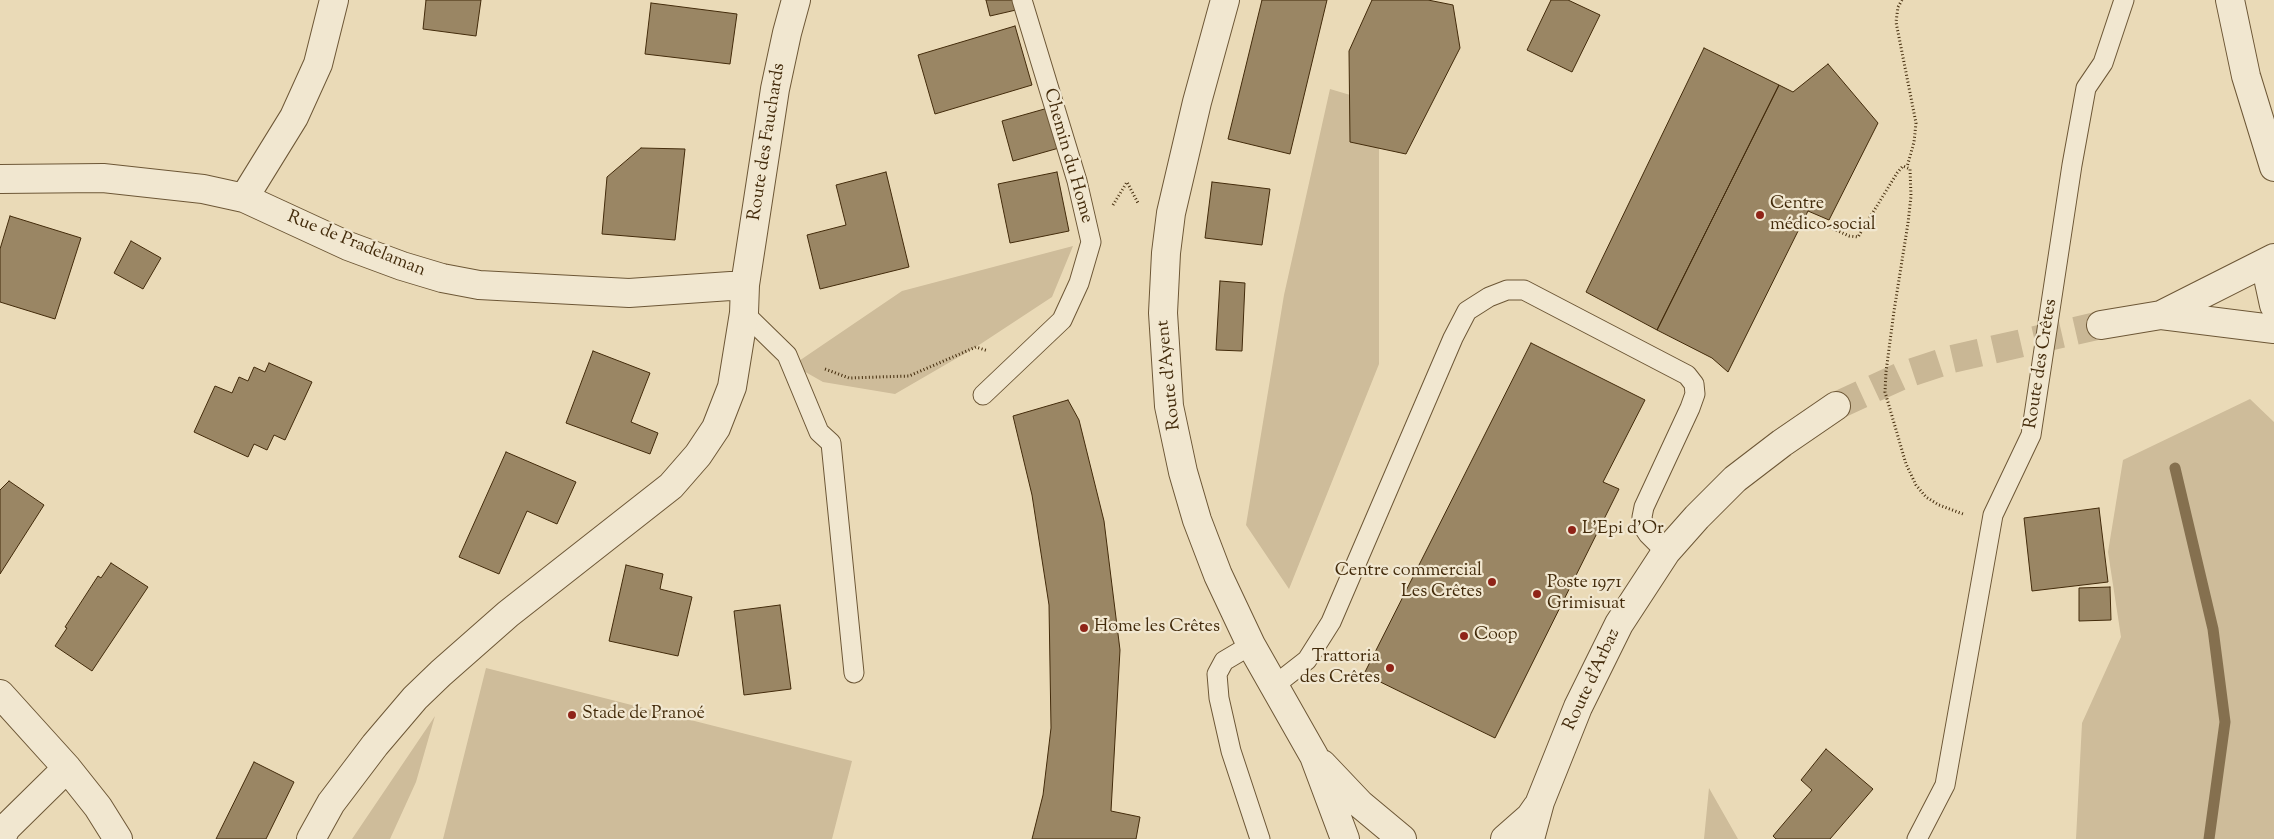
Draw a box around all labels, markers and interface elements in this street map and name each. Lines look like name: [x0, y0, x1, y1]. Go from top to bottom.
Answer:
street label: Route des Fauchards: [745, 62, 791, 222]
street label: Chemin du Home: [1037, 86, 1097, 226]
place label: Centre médico-social: [1770, 194, 1876, 236]
street label: Rue de Pradelaman: [284, 207, 428, 283]
marker: Centre médico-social: [1754, 209, 1766, 221]
street label: Route des Crêtes: [2021, 298, 2063, 430]
street label: Route d'Ayent: [1153, 319, 1187, 431]
place label: L'Epi d'Or: [1582, 519, 1664, 541]
marker: L'Epi d'Or: [1566, 524, 1578, 536]
place label: Centre commercial Les Crêtes: [1335, 561, 1482, 604]
place label: Poste 1971 Grimisuat: [1547, 573, 1625, 616]
marker: Centre commercial Les Crêtes: [1486, 576, 1498, 588]
marker: Poste 1971 Grimisuat: [1531, 588, 1543, 600]
place label: Home les Crêtes: [1094, 617, 1220, 639]
marker: Home les Crêtes: [1078, 622, 1090, 634]
place label: Coop: [1474, 625, 1518, 647]
street label: Route d'Arbaz: [1560, 626, 1626, 734]
marker: Coop: [1458, 630, 1470, 642]
place label: Trattoria des Crêtes: [1300, 647, 1380, 690]
marker: Trattoria des Crêtes: [1384, 662, 1396, 674]
place label: Stade de Pranoé: [582, 704, 705, 726]
marker: Stade de Pranoé: [566, 709, 578, 721]

